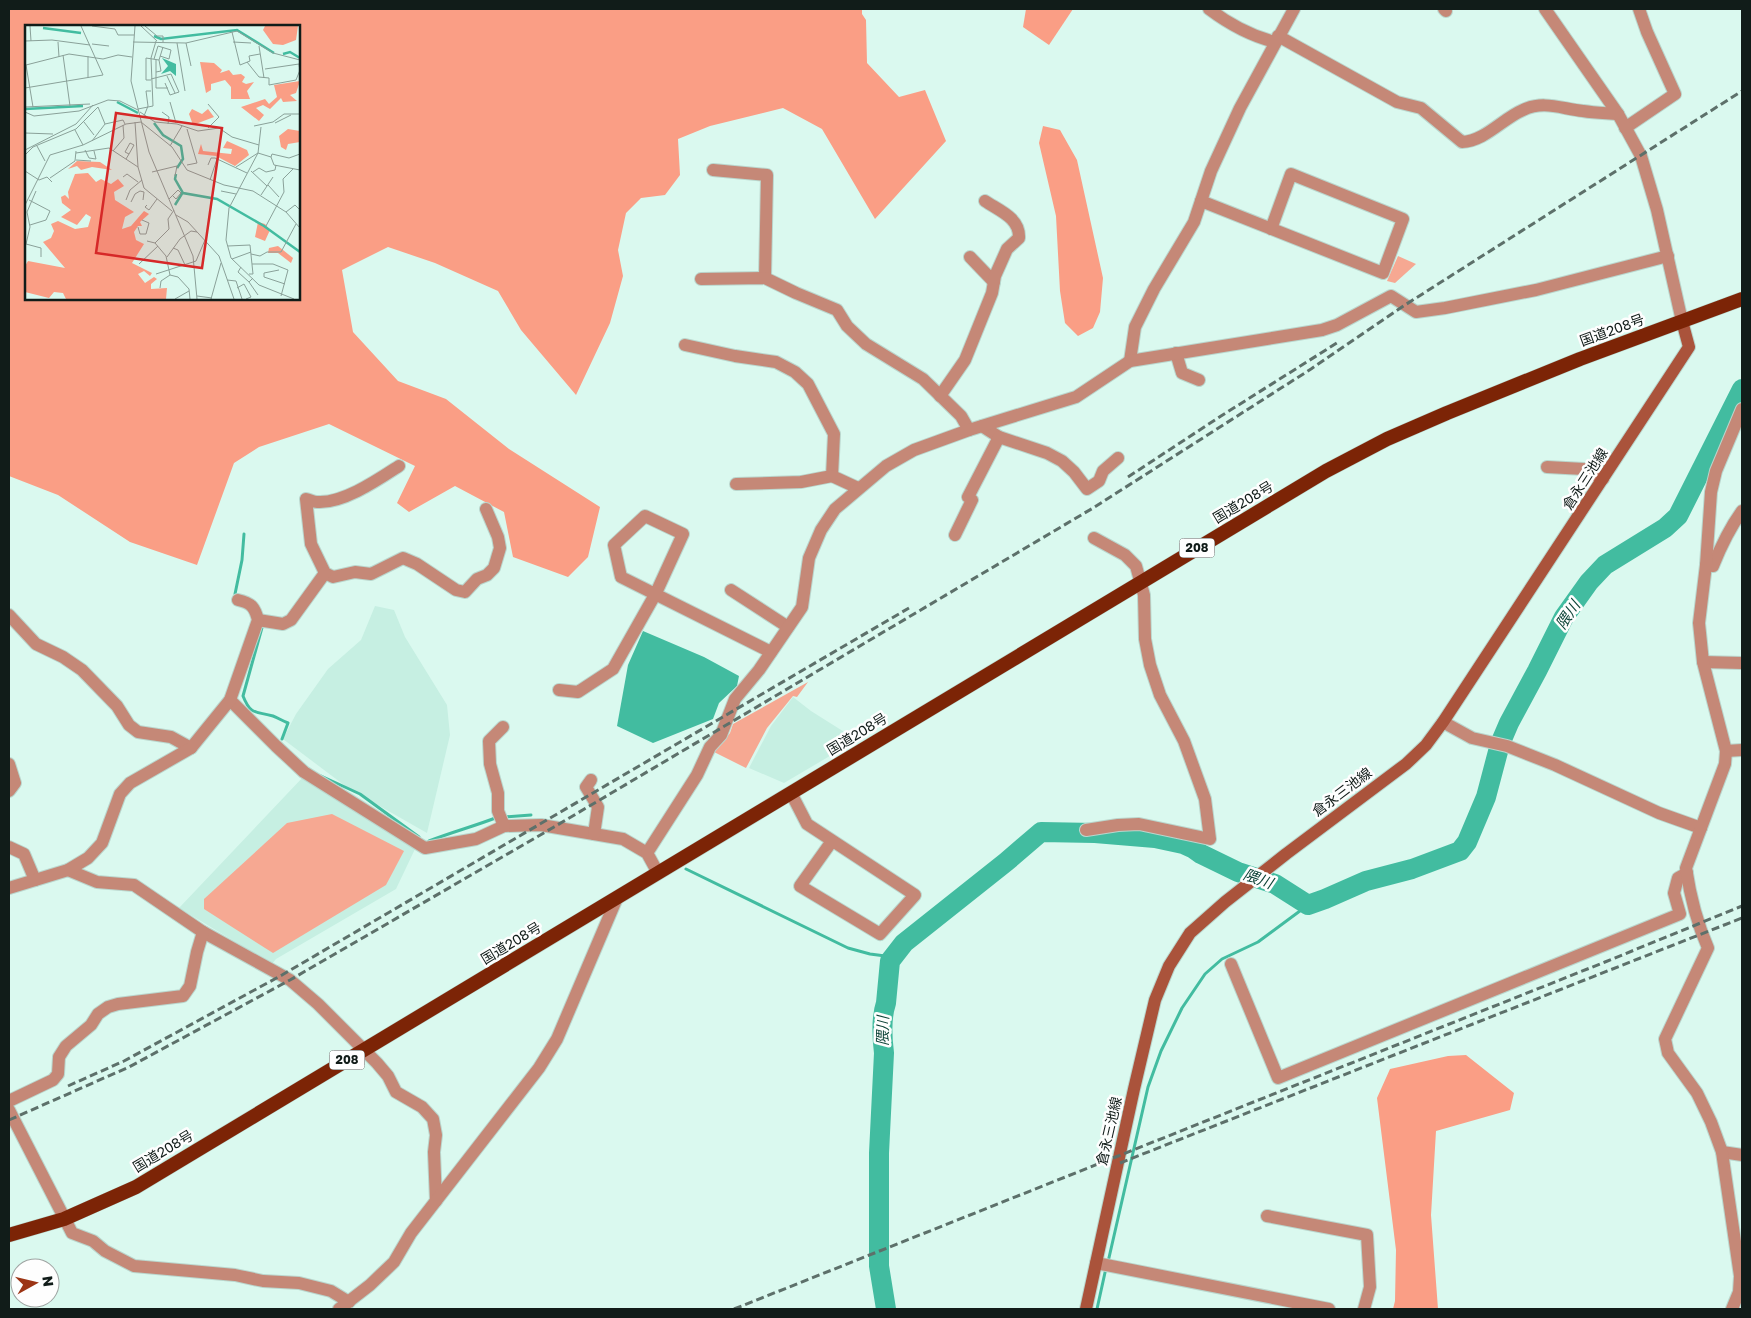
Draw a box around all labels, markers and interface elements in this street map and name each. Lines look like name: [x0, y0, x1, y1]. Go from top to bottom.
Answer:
inset map: [25, 25, 300, 300]
street label: 国道208号: [1577, 310, 1646, 349]
street label: 倉永三池線: [1558, 445, 1611, 513]
street label: 国道208号: [1210, 477, 1276, 526]
road number: 208: [1180, 538, 1214, 558]
water label: 隈川: [1551, 595, 1584, 632]
street label: 国道208号: [824, 709, 890, 758]
street label: 倉永三池線: [1309, 764, 1375, 819]
water label: 隈川: [1241, 864, 1277, 892]
street label: 国道208号: [478, 918, 544, 967]
water label: 隈川: [873, 1014, 891, 1046]
road number: 208: [330, 1050, 364, 1070]
street label: 倉永三池線: [1092, 1095, 1125, 1167]
street label: 国道208号: [130, 1126, 196, 1175]
north arrow: [10, 1258, 60, 1308]
text: N: [39, 1275, 58, 1288]

